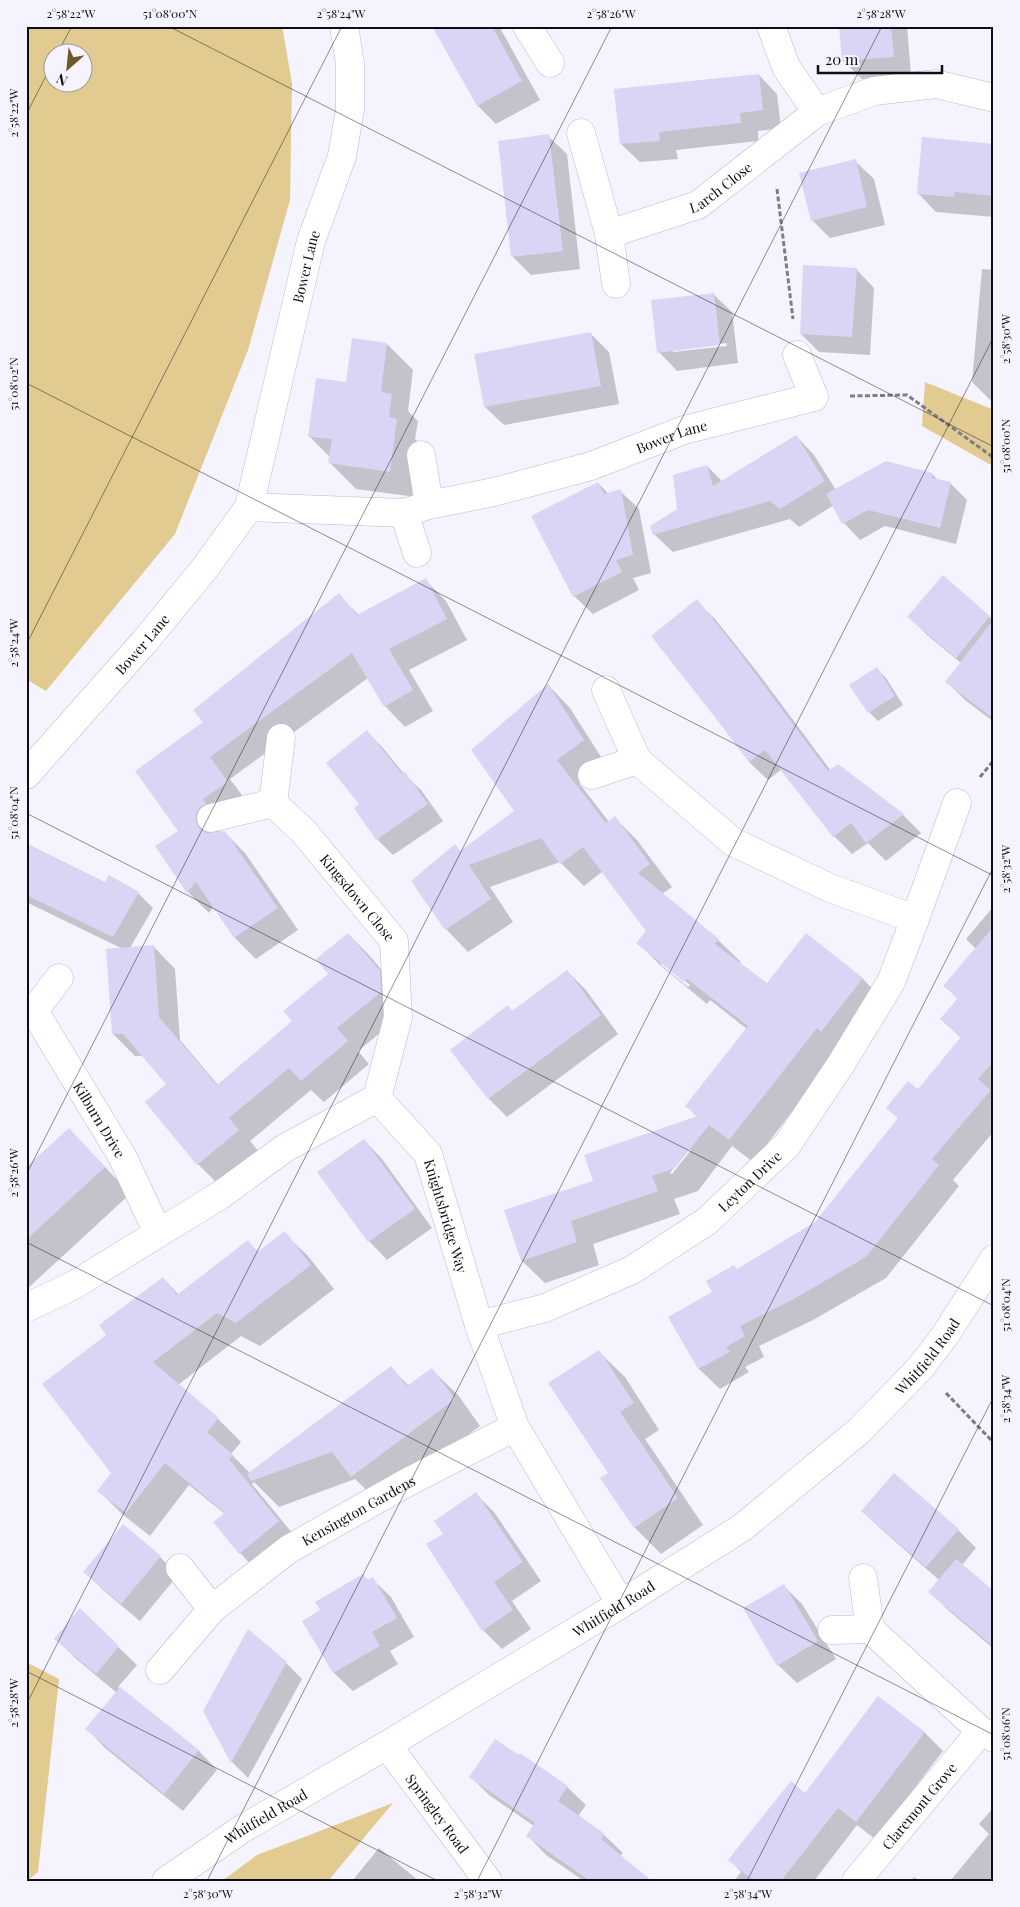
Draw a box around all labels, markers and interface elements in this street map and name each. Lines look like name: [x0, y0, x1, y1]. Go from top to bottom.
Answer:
text: 2°58'22"W: [47, 5, 96, 21]
text: 51°08'00"N: [143, 5, 198, 21]
text: 2°58'24"W: [317, 5, 366, 21]
text: 2°58'26"W: [586, 5, 636, 21]
text: 2°58'28"W: [856, 5, 906, 21]
north arrow: [42, 42, 92, 92]
scale bar: [818, 42, 941, 74]
text: 20 m: [825, 49, 859, 69]
text: N: [53, 69, 71, 91]
text: 2°58'22"W: [5, 88, 21, 137]
street label: Larch Close: [687, 157, 755, 217]
street label: Bower Lane: [287, 227, 324, 305]
text: 2°58'30"W: [997, 314, 1013, 364]
text: 51°08'02"N: [5, 357, 21, 411]
street label: Bower Lane: [633, 415, 709, 457]
text: 51°08'00"N: [997, 418, 1013, 473]
street label: Bower Lane: [110, 610, 173, 678]
text: 2°58'24"W: [5, 618, 21, 667]
text: 51°08'04"N: [5, 786, 21, 840]
text: 2°58'32"W: [997, 845, 1013, 893]
street label: Kingsdown Close: [316, 850, 400, 945]
street label: Kilburn Drive: [70, 1078, 130, 1161]
street label: Leyton Drive: [713, 1146, 785, 1216]
text: 2°58'26"W: [5, 1148, 21, 1198]
street label: Knightsbridge Way: [420, 1157, 472, 1275]
text: 51°08'04"N: [997, 1278, 1013, 1332]
street label: Whitfield Road: [890, 1314, 963, 1399]
text: 2°58'34"W: [997, 1375, 1013, 1423]
street label: Kensington Gardens: [298, 1470, 418, 1550]
street label: Whitfield Road: [568, 1576, 658, 1641]
text: 2°58'28"W: [5, 1678, 21, 1728]
text: 51°08'06"N: [997, 1707, 1013, 1761]
street label: Claremont Grove: [877, 1758, 960, 1853]
street label: Springley Road: [402, 1770, 474, 1857]
street label: Whitfield Road: [220, 1784, 310, 1848]
text: 2°58'30"W: [183, 1885, 233, 1901]
text: 2°58'32"W: [454, 1885, 502, 1901]
text: 2°58'34"W: [724, 1885, 772, 1901]

